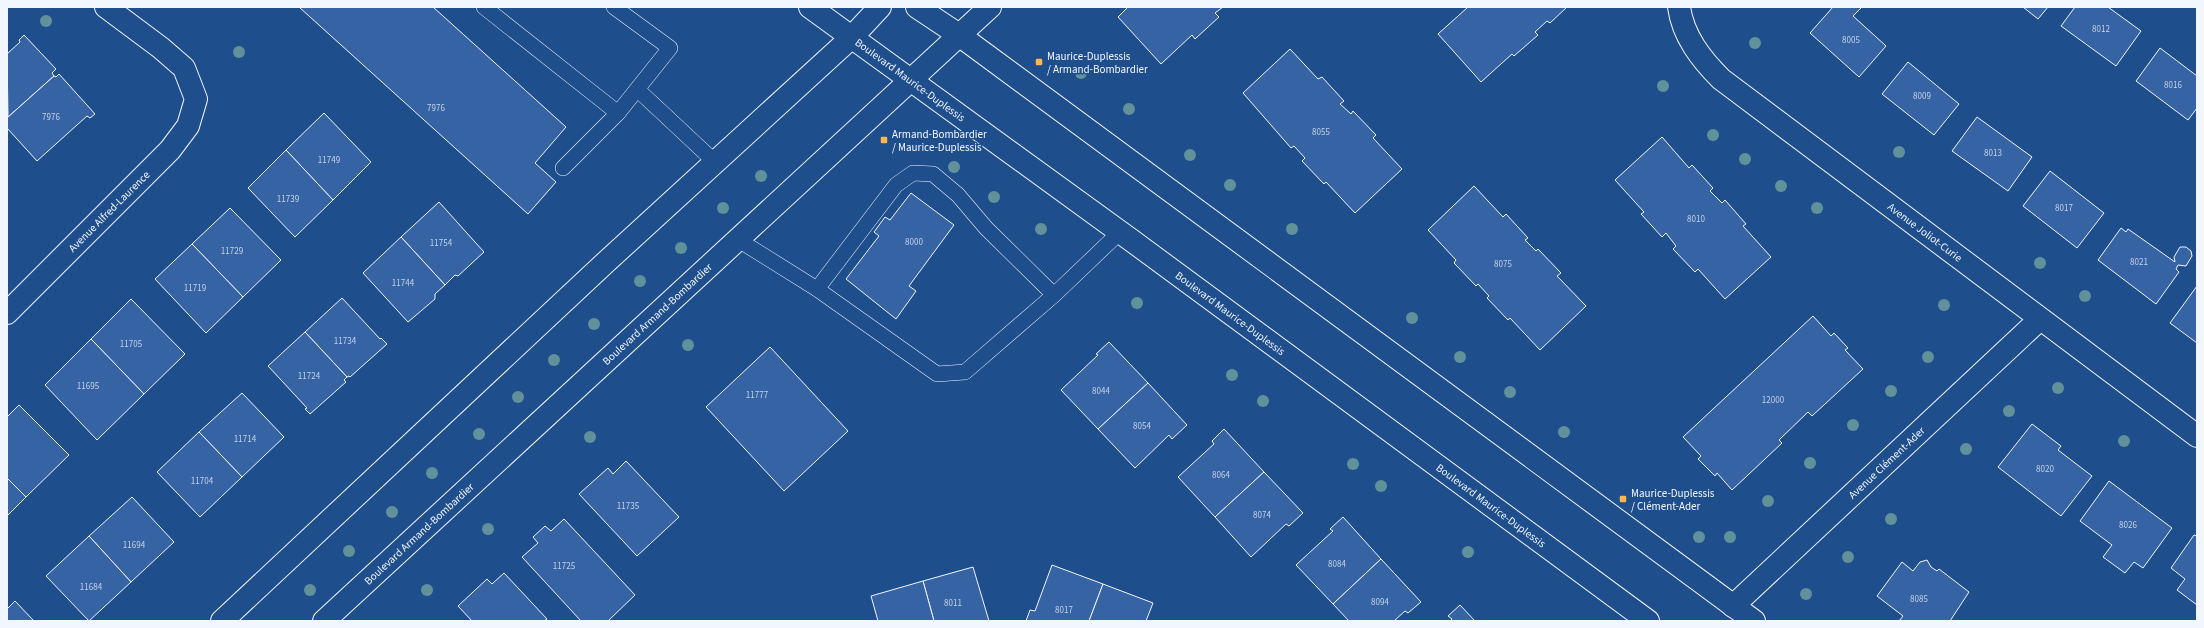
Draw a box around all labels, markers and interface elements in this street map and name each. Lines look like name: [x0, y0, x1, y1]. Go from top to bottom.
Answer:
house number: 8012: [2092, 23, 2110, 36]
house number: 8005: [1842, 34, 1860, 47]
street label: Boulevard Maurice-Duplessis: [852, 35, 969, 126]
place label: Maurice-Duplessis / Armand-Bombardier: [1047, 49, 1148, 77]
marker: Maurice-Duplessis / Armand-Bombardier: [1034, 57, 1044, 67]
house number: 8016: [2164, 79, 2182, 92]
house number: 8009: [1913, 90, 1931, 103]
house number: 7976: [427, 102, 445, 115]
house number: 7976: [42, 111, 60, 124]
house number: 8055: [1312, 126, 1330, 139]
place label: Armand-Bombardier / Maurice-Duplessis: [892, 127, 987, 155]
marker: Armand-Bombardier / Maurice-Duplessis: [879, 135, 889, 145]
house number: 8013: [1984, 147, 2002, 160]
house number: 11749: [318, 154, 341, 167]
street label: Avenue Alfred-Laurence: [65, 167, 153, 255]
house number: 11739: [277, 193, 300, 206]
street label: Avenue Joliot-Curie: [1884, 200, 1966, 266]
house number: 8017: [2055, 202, 2073, 215]
house number: 8010: [1687, 213, 1705, 226]
house number: 8000: [905, 236, 923, 249]
house number: 11754: [430, 237, 453, 250]
house number: 11729: [221, 245, 244, 258]
house number: 8021: [2130, 256, 2148, 269]
house number: 8075: [1494, 258, 1512, 271]
street label: Boulevard Armand-Bombardier: [599, 260, 716, 369]
street label: Boulevard Maurice-Duplessis: [1172, 268, 1288, 359]
house number: 11744: [392, 277, 415, 290]
house number: 11719: [184, 282, 207, 295]
house number: 11734: [334, 335, 357, 348]
house number: 11705: [120, 338, 143, 351]
house number: 11724: [298, 370, 321, 383]
house number: 11695: [77, 380, 100, 393]
house number: 8044: [1092, 385, 1110, 398]
house number: 11777: [746, 389, 769, 402]
house number: 12000: [1762, 394, 1785, 407]
house number: 8054: [1133, 420, 1151, 433]
street label: Avenue Clément-Ader: [1845, 423, 1928, 502]
house number: 11714: [234, 433, 257, 446]
street label: Boulevard Maurice-Duplessis: [1433, 460, 1549, 551]
house number: 8020: [2036, 463, 2054, 476]
house number: 8064: [1212, 469, 1230, 482]
house number: 11704: [191, 475, 214, 488]
street label: Boulevard Armand-Bombardier: [361, 479, 477, 588]
place label: Maurice-Duplessis / Clément-Ader: [1631, 486, 1715, 514]
marker: Maurice-Duplessis / Clément-Ader: [1618, 494, 1628, 504]
house number: 11735: [617, 500, 640, 513]
house number: 8074: [1253, 509, 1271, 522]
house number: 8026: [2119, 519, 2137, 532]
house number: 11694: [123, 539, 146, 552]
house number: 8084: [1328, 558, 1346, 571]
house number: 11725: [553, 560, 576, 573]
house number: 11684: [80, 581, 103, 594]
house number: 8085: [1910, 593, 1928, 606]
house number: 8094: [1371, 596, 1389, 609]
house number: 8011: [944, 597, 962, 610]
house number: 8017: [1055, 604, 1073, 617]

